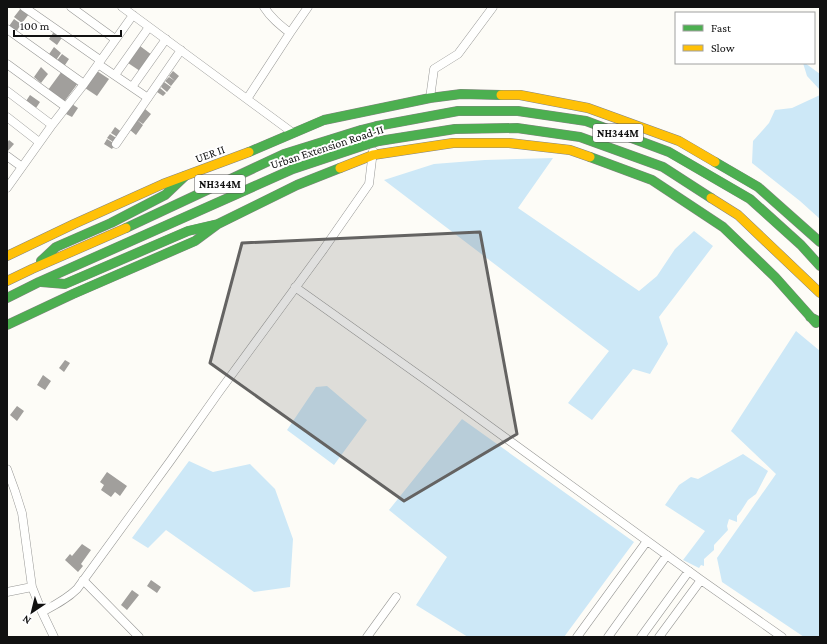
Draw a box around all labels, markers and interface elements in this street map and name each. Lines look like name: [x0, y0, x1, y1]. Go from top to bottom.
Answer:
scale bar: [14, 12, 121, 38]
legend: [675, 12, 815, 64]
text: 100 m: [20, 19, 50, 33]
text: Fast: [711, 21, 732, 35]
text: Slow: [711, 41, 735, 55]
street label: Urban Extension Road-II: [269, 122, 386, 172]
road number: NH344M: [593, 124, 643, 142]
street label: UER II: [193, 142, 227, 166]
road number: NH344M: [195, 175, 245, 193]
north arrow: [12, 592, 52, 632]
text: N: [19, 613, 33, 627]

